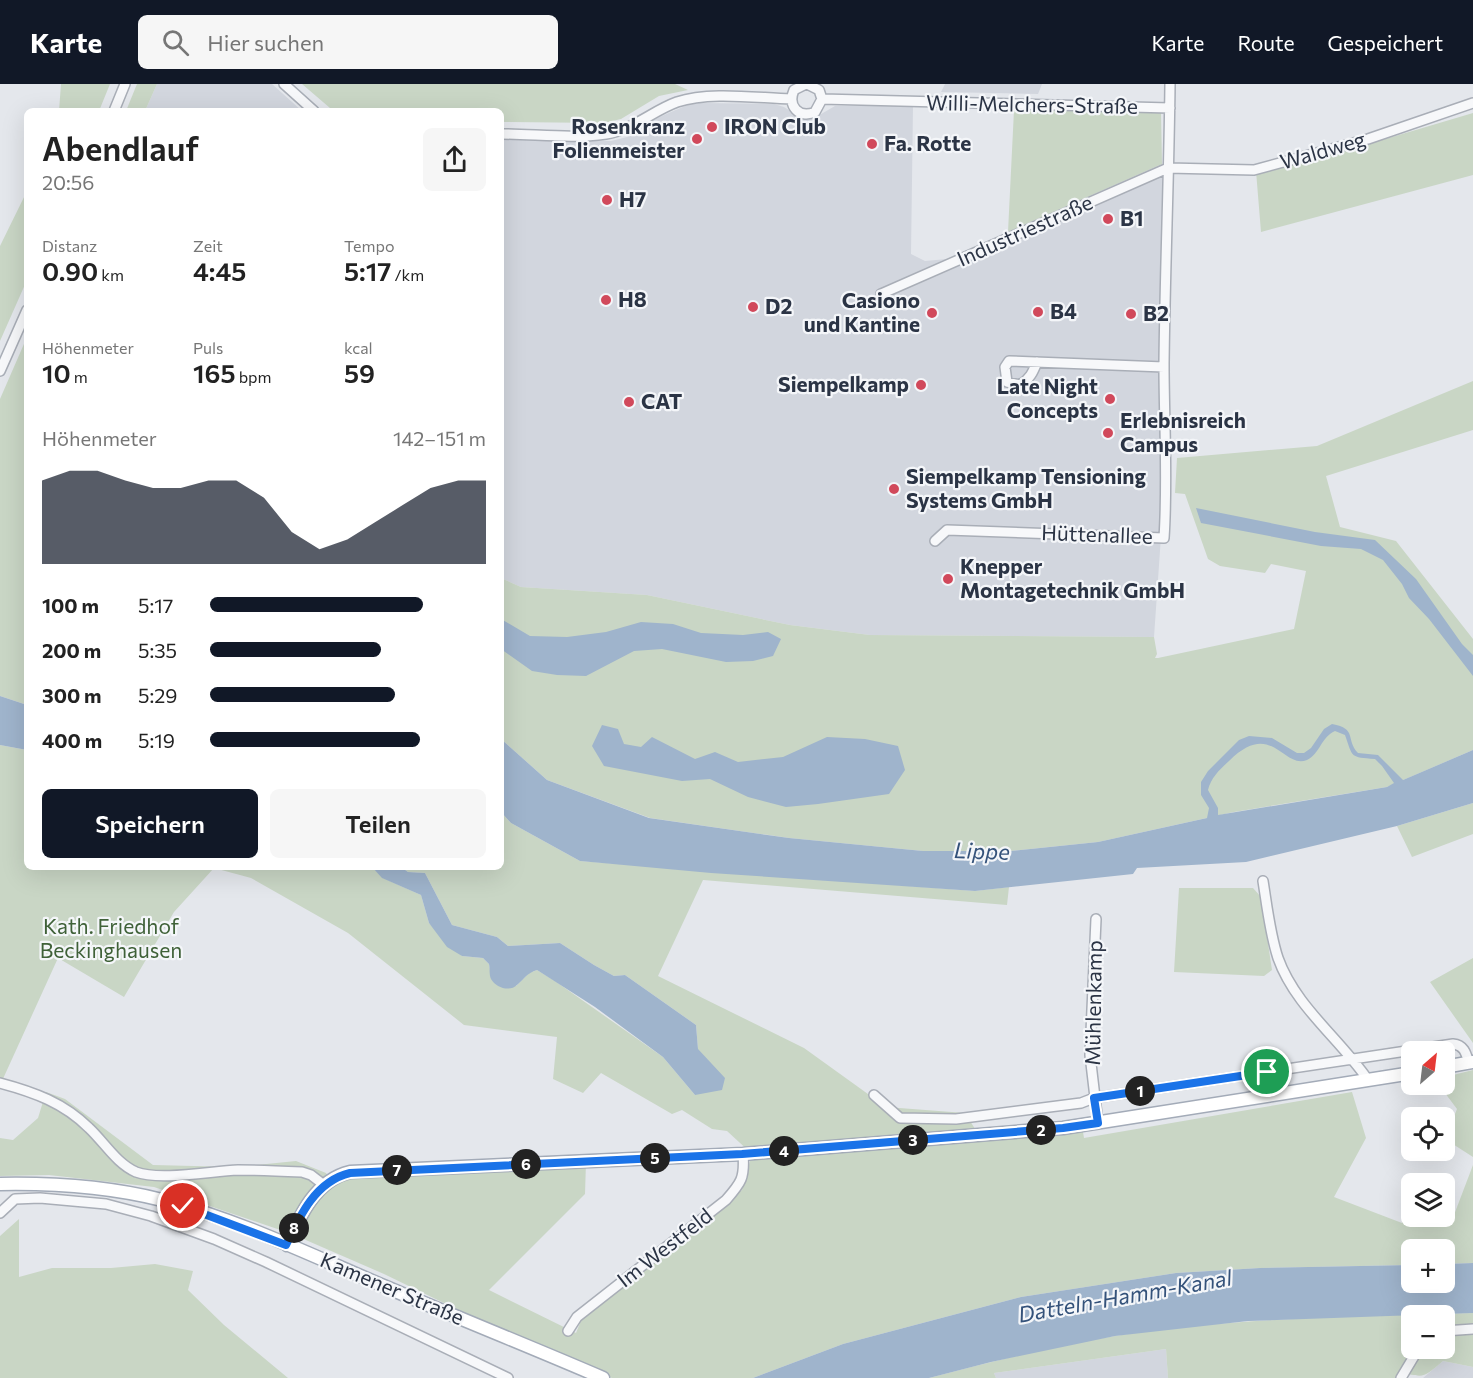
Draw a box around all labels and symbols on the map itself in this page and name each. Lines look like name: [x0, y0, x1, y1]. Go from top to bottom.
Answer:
street label: Willi-Melchers-Straße: [926, 89, 1138, 118]
place label: Rosenkranz Folienmeister: [552, 113, 685, 162]
place label: IRON Club: [724, 113, 826, 138]
marker: IRON Club: [705, 120, 719, 134]
street label: Waldweg: [1277, 125, 1368, 174]
place label: Fa. Rotte: [884, 130, 971, 155]
marker: Rosenkranz Folienmeister: [690, 132, 704, 146]
marker: Fa. Rotte: [865, 137, 879, 151]
place label: H7: [619, 186, 646, 211]
street label: Industriestraße: [953, 189, 1096, 271]
marker: H7: [600, 193, 614, 207]
place label: B1: [1120, 205, 1143, 230]
marker: B1: [1101, 212, 1115, 226]
place label: H8: [618, 286, 647, 311]
place label: Casiono und Kantine: [804, 287, 920, 336]
marker: H8: [599, 293, 613, 307]
place label: D2: [765, 293, 792, 318]
place label: B4: [1050, 298, 1077, 323]
marker: D2: [746, 300, 760, 314]
place label: B2: [1143, 300, 1169, 325]
marker: B4: [1031, 305, 1045, 319]
marker: Casiono und Kantine: [925, 306, 939, 320]
marker: B2: [1124, 307, 1138, 321]
place label: Siempelkamp: [778, 371, 909, 396]
place label: Late Night Concepts: [997, 373, 1098, 422]
marker: Siempelkamp: [914, 378, 928, 392]
place label: CAT: [641, 388, 683, 413]
marker: Late Night Concepts: [1103, 392, 1117, 406]
marker: CAT: [622, 395, 636, 409]
place label: Erlebnisreich Campus: [1120, 407, 1246, 456]
marker: Erlebnisreich Campus: [1101, 426, 1115, 440]
place label: Siempelkamp Tensioning Systems GmbH: [906, 463, 1146, 512]
marker: Siempelkamp Tensioning Systems GmbH: [887, 482, 901, 496]
street label: Hüttenallee: [1041, 519, 1153, 548]
place label: Knepper Montagetechnik GmbH: [960, 553, 1185, 602]
marker: Knepper Montagetechnik GmbH: [941, 572, 955, 586]
water label: Lippe: [954, 836, 1011, 865]
park label: Kath. Friedhof Beckinghausen: [40, 913, 182, 962]
street label: Mühlenkamp: [1079, 940, 1106, 1066]
north arrow: [1401, 1041, 1455, 1095]
pin: [1241, 1046, 1292, 1097]
pin: 1: [1125, 1076, 1155, 1106]
pin: 2: [1026, 1115, 1056, 1145]
pin: 3: [898, 1125, 928, 1155]
pin: 4: [769, 1136, 799, 1166]
pin: 5: [640, 1143, 670, 1173]
pin: 6: [511, 1149, 541, 1179]
pin: 7: [382, 1155, 412, 1185]
pin: [157, 1180, 208, 1231]
street label: Im Westfeld: [612, 1202, 717, 1292]
pin: 8: [279, 1213, 309, 1243]
street label: Kamener Straße: [317, 1246, 468, 1329]
water label: Datteln-Hamm-Kanal: [1016, 1263, 1234, 1328]

